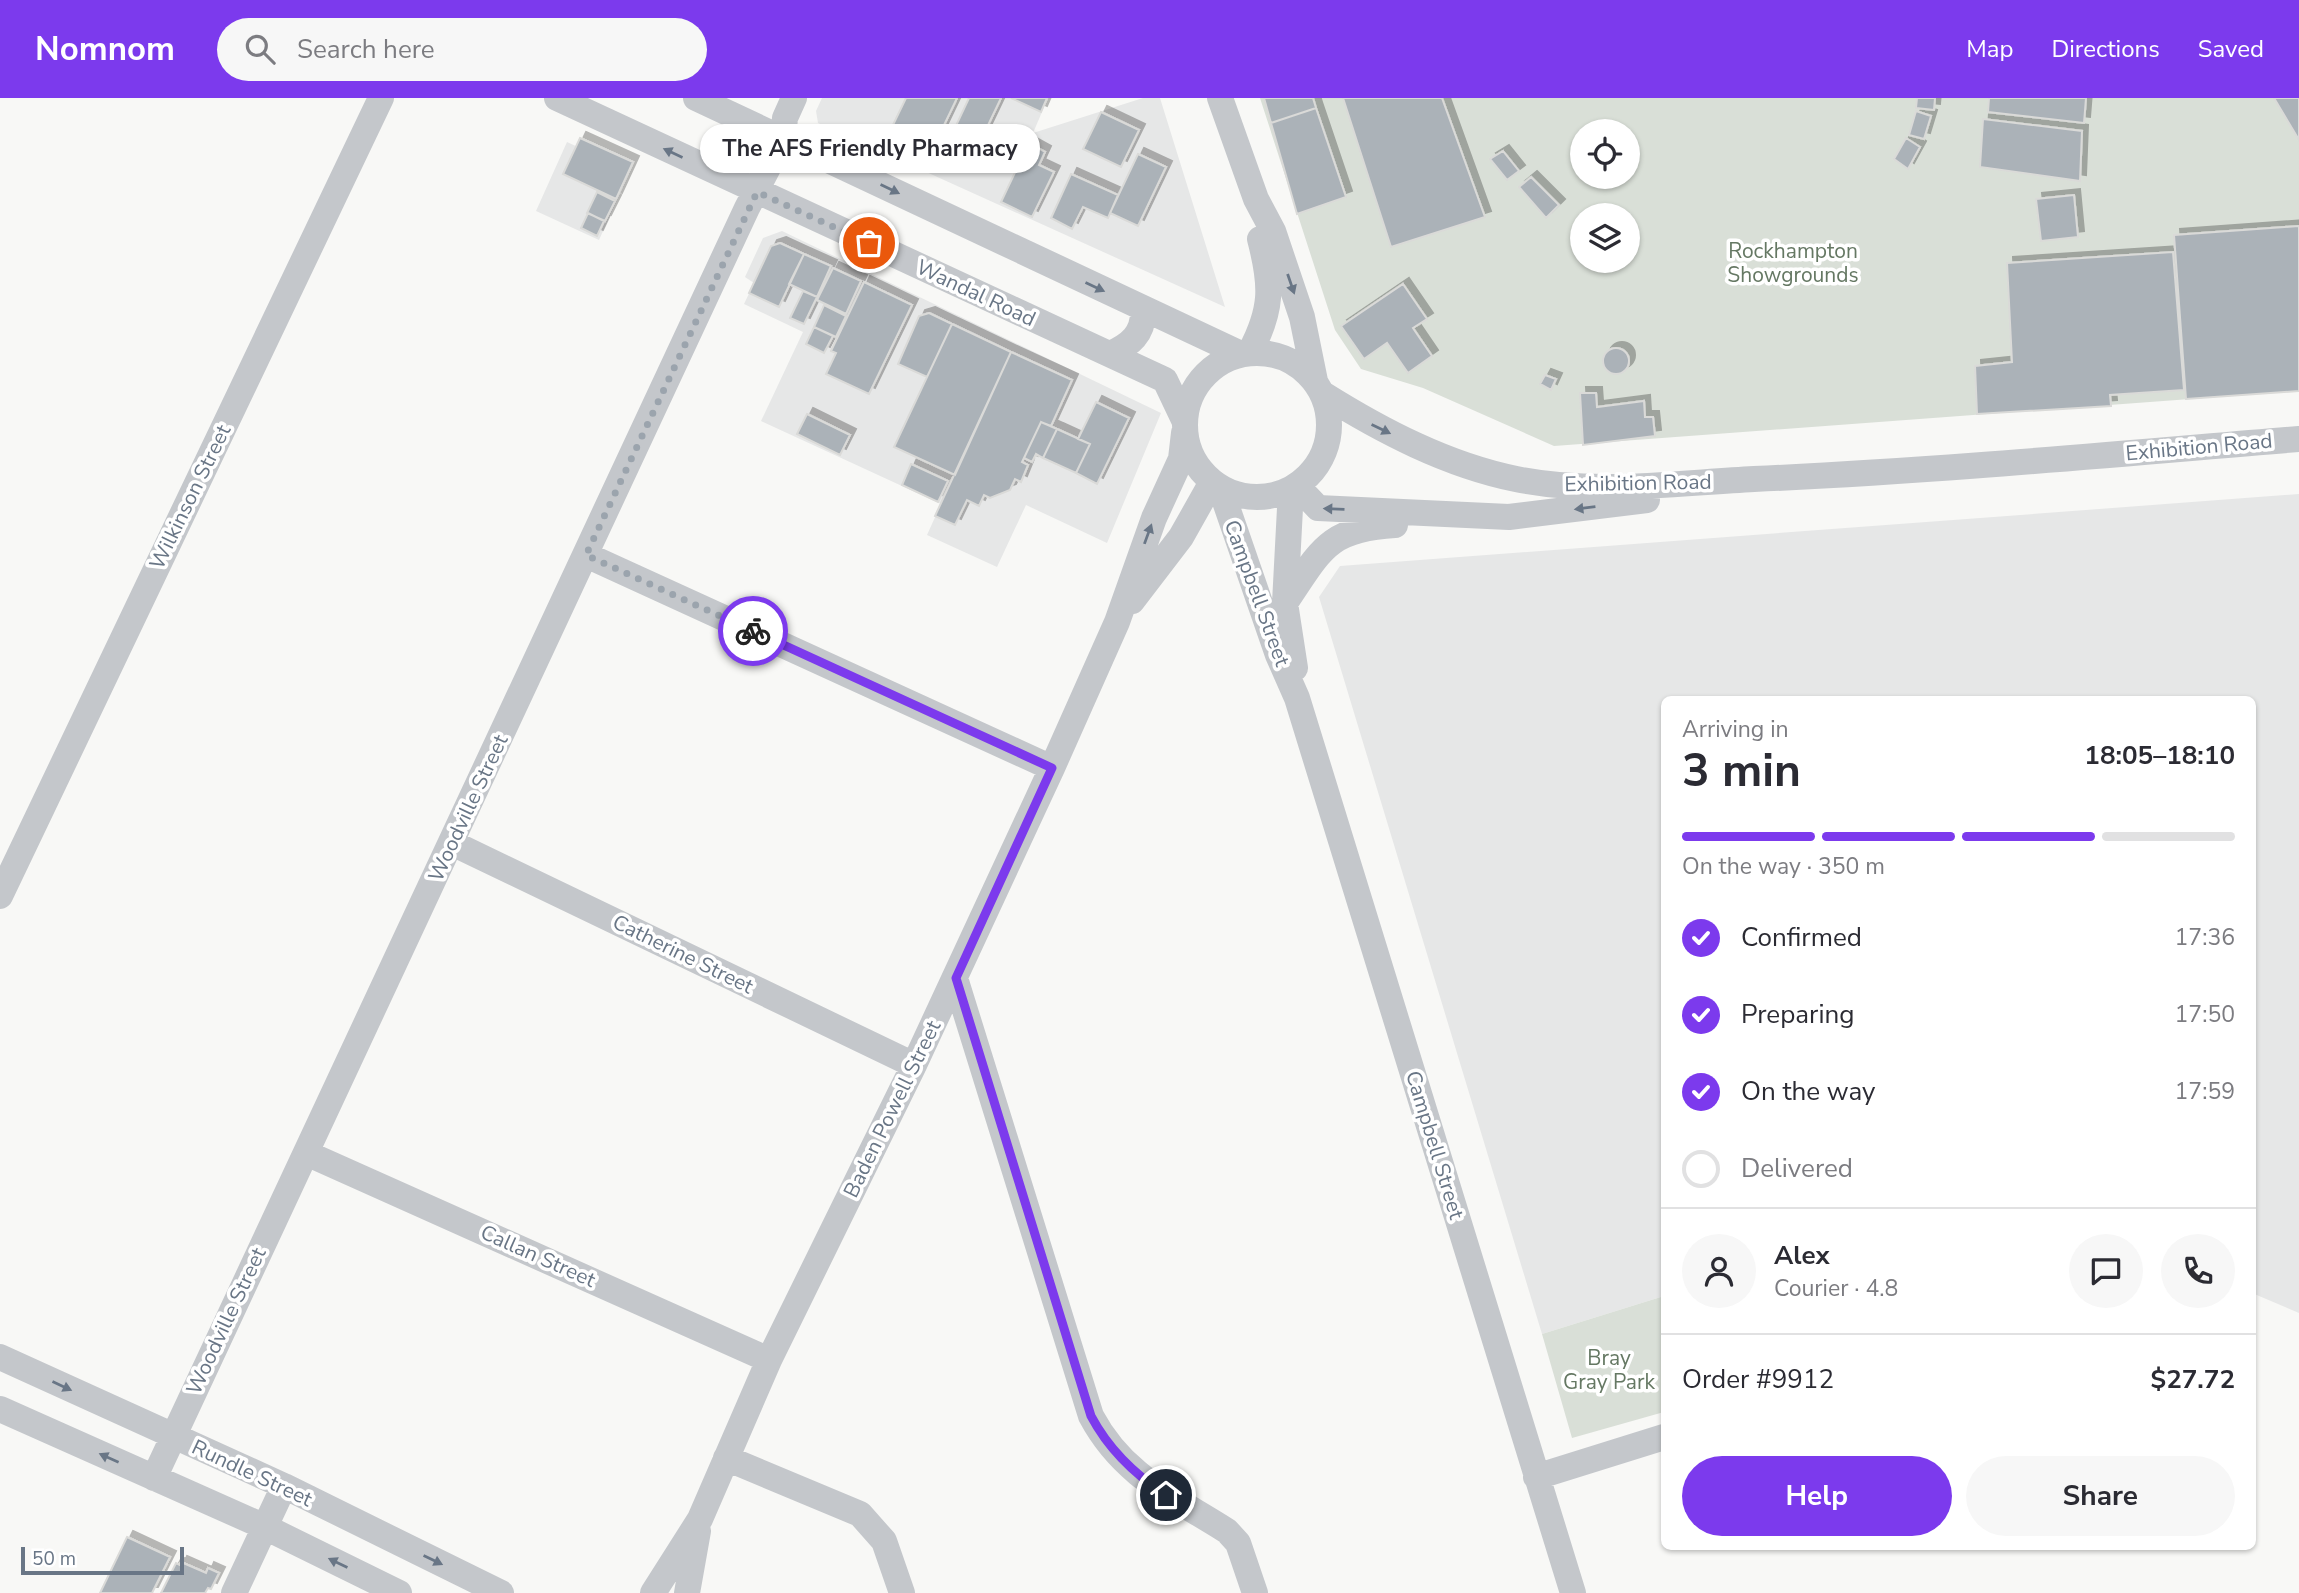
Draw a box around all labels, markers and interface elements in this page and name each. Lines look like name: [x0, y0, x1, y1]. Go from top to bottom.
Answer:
search box: [217, 18, 707, 81]
text: Nomnom: [35, 27, 175, 72]
icon: search: [241, 30, 279, 68]
text: Search here: [297, 32, 435, 67]
text: Map: [1966, 33, 2013, 65]
text: Directions: [2051, 33, 2160, 65]
text: Saved: [2198, 33, 2264, 65]
map controls: [1570, 119, 1640, 273]
button: locate: [1570, 119, 1640, 189]
callout: The AFS Friendly Pharmacy: [699, 124, 1039, 173]
text: The AFS Friendly Pharmacy: [722, 133, 1018, 164]
one-way arrow: [663, 147, 683, 159]
one-way arrow: [880, 183, 900, 195]
button: layers: [1570, 203, 1640, 273]
pin: [839, 213, 899, 273]
icon: bag: [850, 224, 888, 262]
park label: Rockhampton Showgrounds: [1727, 237, 1859, 289]
street label: Wandal Road: [912, 253, 1040, 333]
one-way arrow: [1286, 274, 1297, 295]
one-way arrow: [1085, 281, 1105, 293]
street label: Wilkinson Street: [143, 419, 237, 574]
one-way arrow: [1372, 423, 1392, 435]
street label: Exhibition Road: [2124, 427, 2274, 467]
street label: Exhibition Road: [1564, 468, 1712, 498]
one-way arrow: [1574, 502, 1596, 513]
one-way arrow: [1322, 503, 1344, 514]
street label: Campbell Street: [1218, 516, 1297, 671]
one-way arrow: [1143, 524, 1154, 545]
courier: [718, 596, 788, 666]
icon: bike: [734, 612, 772, 650]
text: Arriving in: [1682, 714, 1789, 745]
street label: Woodville Street: [422, 729, 515, 886]
text: 18:05–18:10: [2084, 738, 2235, 773]
text: 3 min: [1682, 739, 1801, 802]
text: On the way · 350 m: [1682, 851, 1885, 882]
street label: Catherine Street: [608, 908, 759, 1001]
icon: check: [1682, 919, 1720, 957]
text: Confirmed: [1741, 920, 1862, 955]
text: 17:36: [2175, 922, 2235, 953]
icon: check: [1682, 996, 1720, 1034]
text: Preparing: [1741, 997, 1854, 1032]
text: 17:50: [2175, 999, 2235, 1030]
street label: Baden Powell Street: [837, 1015, 947, 1202]
street label: Campbell Street: [1399, 1067, 1471, 1223]
icon: check: [1682, 1073, 1720, 1111]
text: On the way: [1741, 1074, 1875, 1109]
text: 17:59: [2175, 1076, 2235, 1107]
text: Delivered: [1741, 1151, 1853, 1186]
street label: Callan Street: [476, 1218, 601, 1294]
button: person: [1682, 1234, 1756, 1308]
button: chat: [2069, 1234, 2143, 1308]
button: phone: [2161, 1234, 2235, 1308]
text: Alex: [1774, 1238, 1830, 1273]
street label: Woodville Street: [180, 1242, 273, 1399]
text: Courier · 4.8: [1774, 1273, 1898, 1304]
park label: Bray Gray Park: [1563, 1344, 1655, 1396]
text: Order #9912: [1682, 1362, 1834, 1397]
text: $27.72: [2151, 1362, 2235, 1397]
one-way arrow: [52, 1380, 72, 1392]
street label: Rundle Street: [187, 1433, 317, 1513]
one-way arrow: [99, 1452, 119, 1464]
button: Help: [1682, 1456, 1952, 1536]
button: Share: [1966, 1456, 2235, 1536]
pin: [1136, 1465, 1196, 1525]
icon: home: [1147, 1476, 1185, 1514]
scale bar: [21, 1544, 184, 1576]
text: 50 m: [32, 1546, 76, 1572]
one-way arrow: [423, 1554, 443, 1565]
one-way arrow: [328, 1557, 348, 1568]

